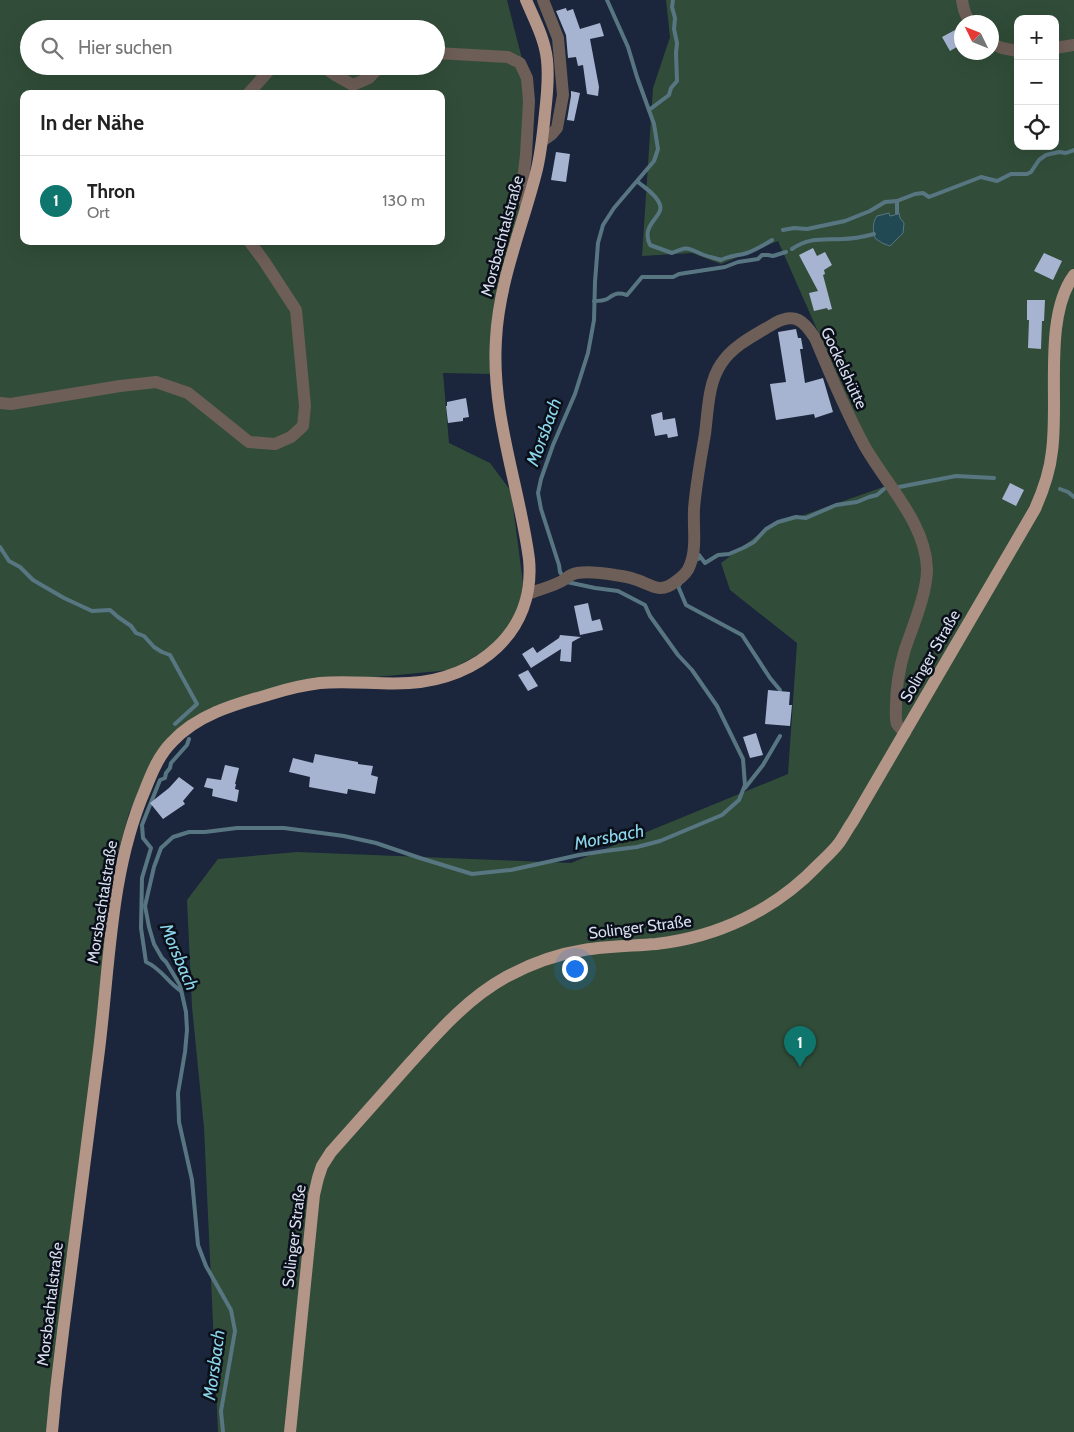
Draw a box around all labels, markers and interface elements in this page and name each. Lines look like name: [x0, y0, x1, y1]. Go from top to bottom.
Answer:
north arrow: [954, 15, 999, 60]
map controls: [1014, 15, 1059, 150]
button: +: [1014, 15, 1059, 60]
search box: [20, 20, 445, 75]
icon: search: [38, 34, 66, 62]
text: Hier suchen: [78, 36, 172, 59]
button: −: [1014, 60, 1059, 105]
button: locate: [1014, 105, 1059, 150]
text: In der Nähe: [40, 110, 144, 135]
street label: Morsbachtalstraße: [477, 173, 527, 299]
text: Thron: [87, 180, 135, 203]
text: 1: [53, 191, 59, 210]
text: 130 m: [382, 191, 425, 210]
text: Ort: [87, 203, 110, 222]
street label: Gockelshütte: [817, 324, 871, 412]
water label: Morsbach: [521, 395, 566, 470]
street label: Solinger Straße: [896, 606, 964, 706]
water label: Morsbach: [571, 819, 646, 855]
street label: Morsbachtalstraße: [83, 839, 121, 965]
street label: Solinger Straße: [587, 911, 693, 943]
water label: Morsbach: [155, 919, 203, 994]
your location: [562, 956, 588, 982]
pin: 1: [784, 1026, 816, 1067]
street label: Solinger Straße: [278, 1183, 310, 1289]
street label: Morsbachtalstraße: [33, 1241, 67, 1367]
water label: Morsbach: [198, 1328, 230, 1403]

